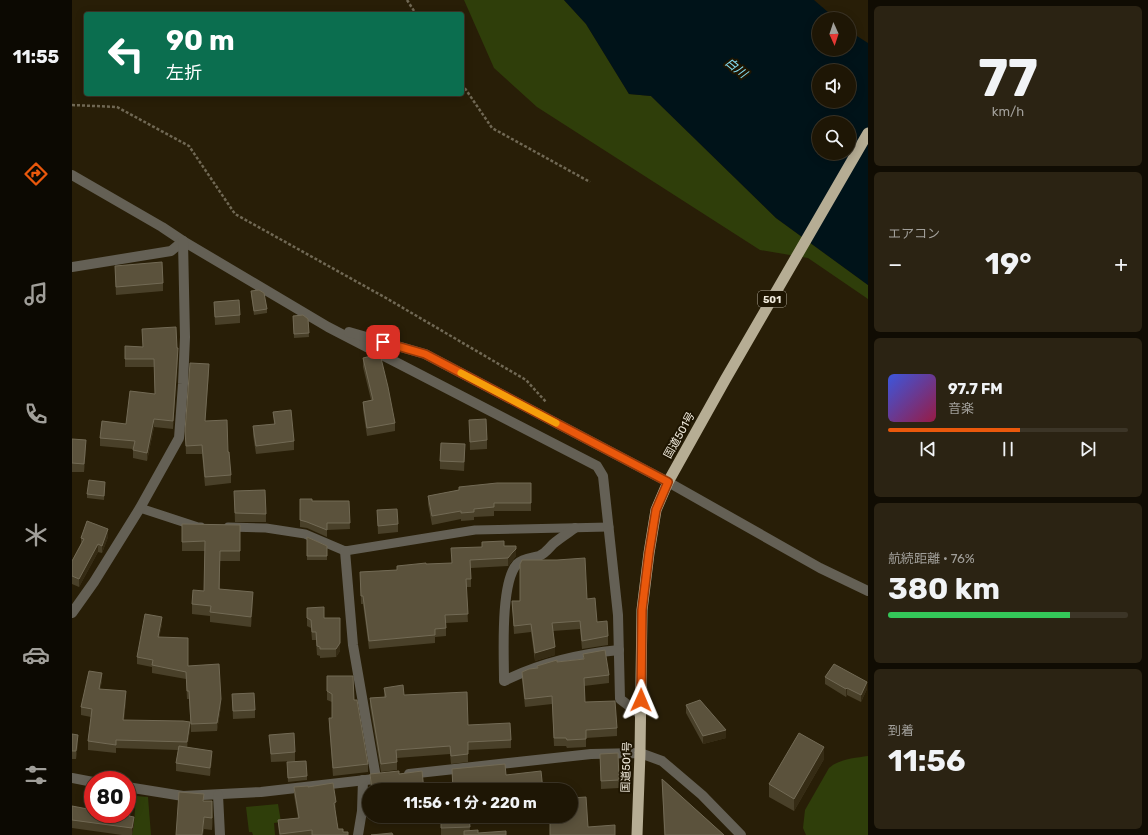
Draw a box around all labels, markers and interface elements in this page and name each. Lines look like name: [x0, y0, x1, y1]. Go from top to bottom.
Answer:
north arrow: [812, 12, 856, 56]
map controls: [812, 12, 856, 160]
text: 90 m: [166, 24, 235, 57]
icon: left: [100, 28, 152, 80]
text: 11:55: [13, 46, 59, 68]
text: 77: [978, 47, 1038, 109]
water label: 白川: [722, 55, 751, 82]
text: 左折: [166, 62, 202, 84]
button: sound: [812, 64, 856, 108]
text: km/h: [992, 104, 1024, 119]
button: search: [812, 116, 856, 160]
icon: directions: [22, 160, 50, 188]
text: エアコン: [888, 226, 940, 241]
text: 19°: [985, 246, 1032, 282]
text: −: [888, 251, 902, 278]
text: +: [1114, 251, 1128, 278]
icon: music: [22, 280, 50, 308]
road number: 501: [758, 291, 786, 307]
pin: [366, 325, 400, 359]
icon: arrive: [372, 331, 394, 353]
text: 97.7 FM: [948, 380, 1003, 398]
icon: phone: [22, 400, 50, 428]
text: 音楽: [948, 401, 974, 416]
street label: 国道501号: [661, 410, 698, 461]
icon: previous: [917, 438, 939, 460]
icon: pause: [997, 438, 1019, 460]
icon: next: [1077, 438, 1099, 460]
icon: climate: [22, 521, 50, 549]
text: 航続距離 · 76%: [888, 551, 975, 566]
text: 380 km: [888, 571, 1000, 607]
icon: car: [22, 641, 50, 669]
position arrow: [620, 679, 662, 721]
text: 到着: [888, 723, 914, 738]
street label: 国道501号: [619, 741, 634, 793]
text: 11:56: [888, 743, 966, 779]
icon: filters: [22, 761, 50, 789]
speed limit sign: 80: [84, 771, 136, 823]
text: 11:56 · 1 分 · 220 m: [403, 794, 537, 812]

